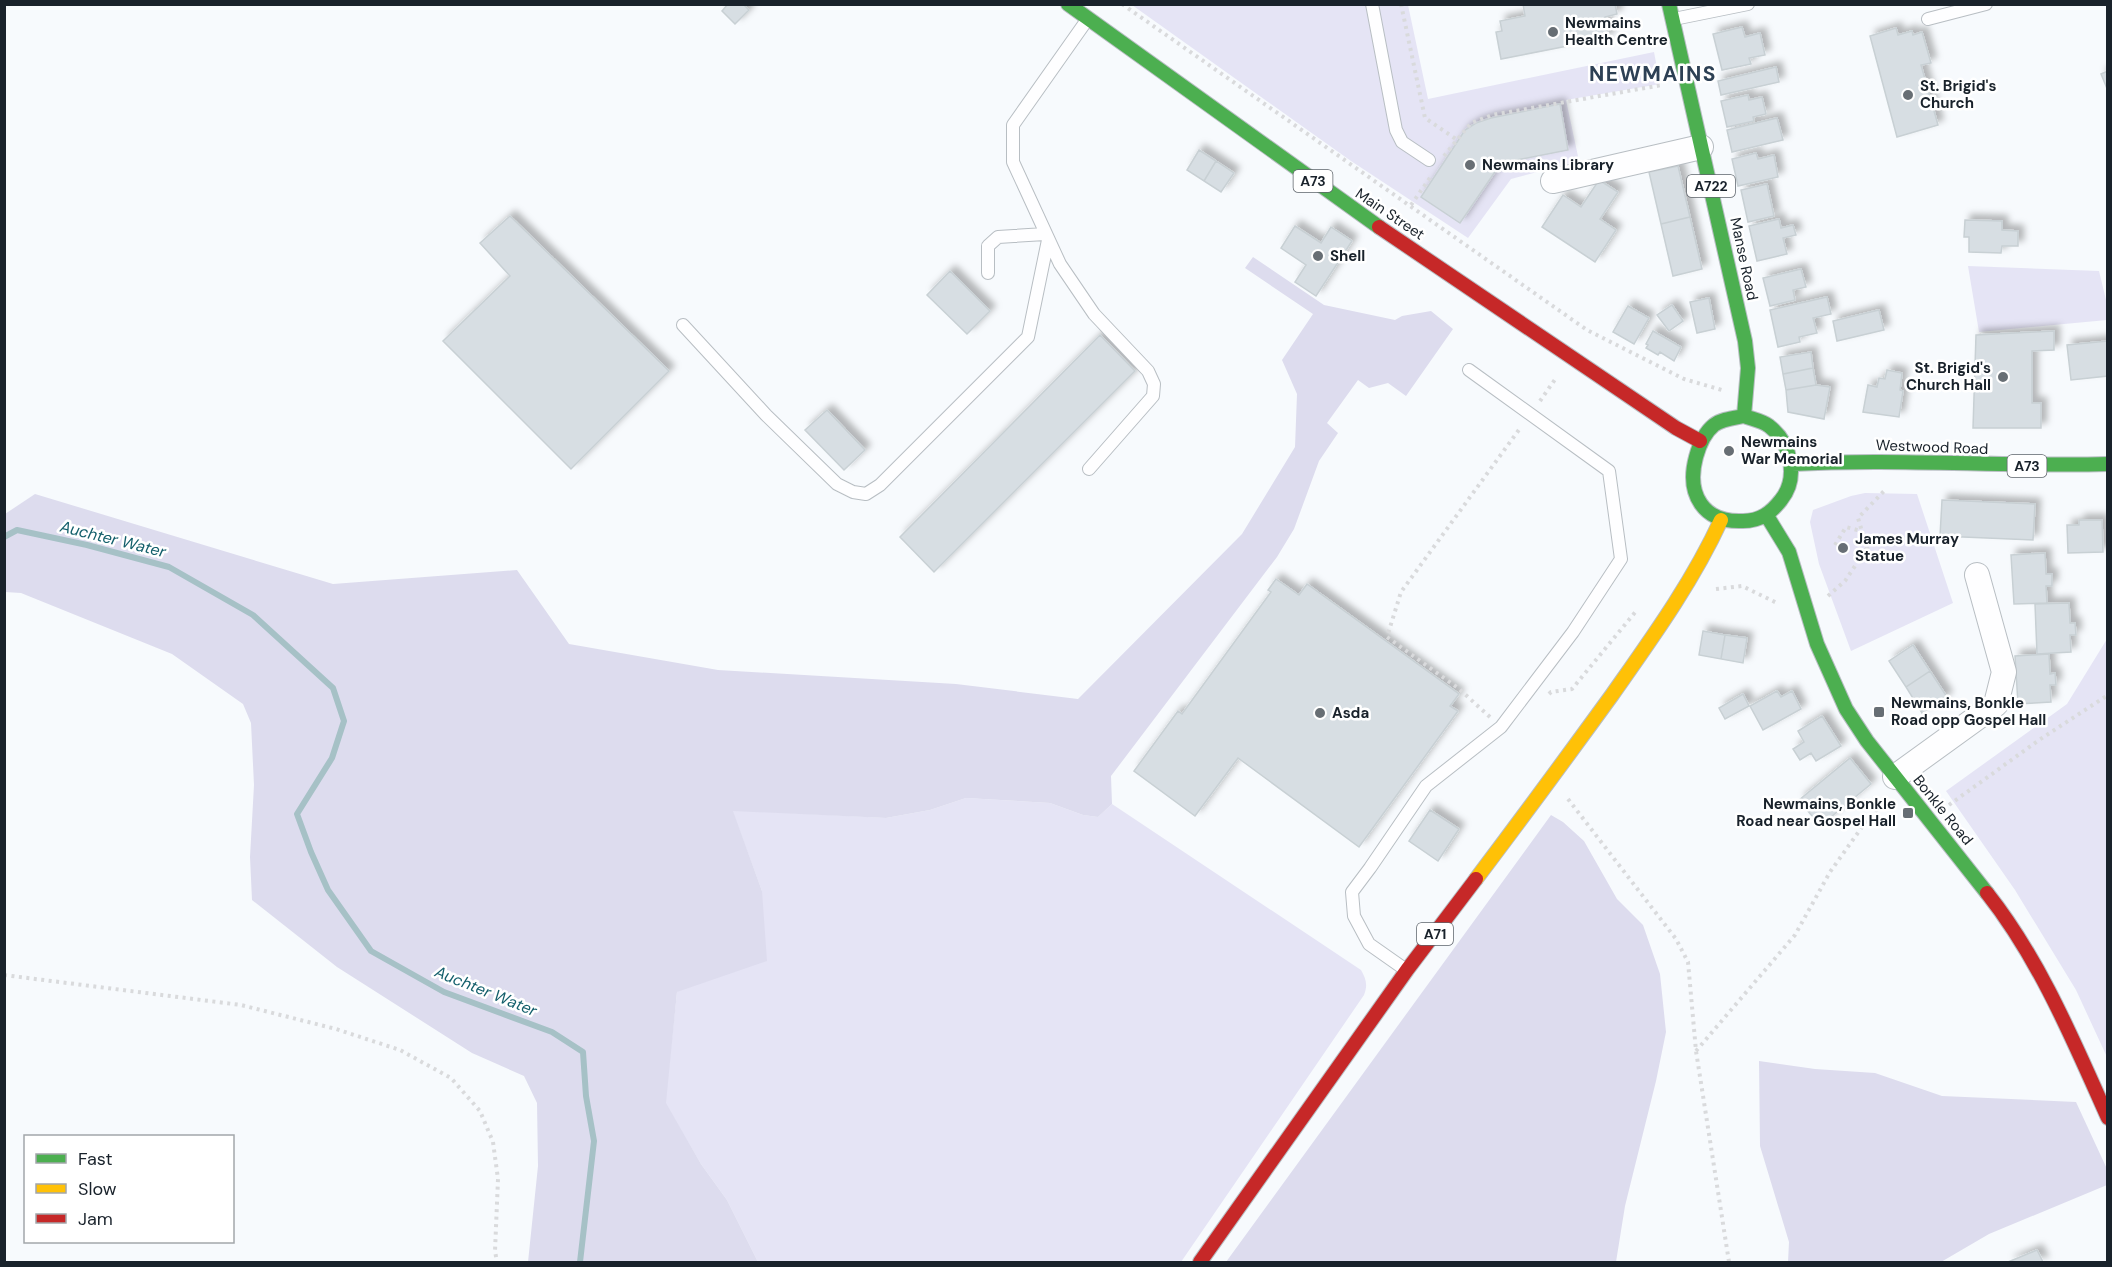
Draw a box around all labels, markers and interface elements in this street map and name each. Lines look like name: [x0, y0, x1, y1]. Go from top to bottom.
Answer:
place label: Newmains Health Centre: [1565, 13, 1668, 50]
marker: Newmains Health Centre: [1546, 25, 1560, 39]
district label: NEWMAINS: [1589, 60, 1717, 88]
place label: St. Brigid's Church: [1920, 76, 1997, 113]
marker: St. Brigid's Church: [1901, 88, 1915, 102]
place label: Newmains Library: [1482, 155, 1614, 175]
marker: Newmains Library: [1463, 158, 1477, 172]
road number: A73: [1294, 170, 1332, 192]
road number: A722: [1687, 175, 1735, 197]
street label: Main Street: [1351, 183, 1429, 245]
street label: Manse Road: [1725, 216, 1763, 302]
place label: Shell: [1330, 246, 1365, 266]
marker: Shell: [1311, 249, 1325, 263]
place label: St. Brigid's Church Hall: [1906, 358, 1991, 395]
marker: St. Brigid's Church Hall: [1996, 370, 2010, 384]
place label: Newmains War Memorial: [1741, 432, 1842, 469]
street label: Westwood Road: [1875, 435, 1989, 459]
marker: Newmains War Memorial: [1722, 444, 1736, 458]
road number: A73: [2008, 455, 2046, 477]
water label: Auchter Water: [57, 515, 169, 563]
place label: James Murray Statue: [1855, 529, 1959, 566]
marker: James Murray Statue: [1836, 541, 1850, 555]
place label: Newmains, Bonkle Road opp Gospel Hall: [1891, 693, 2046, 730]
place label: Asda: [1332, 703, 1369, 723]
marker: Newmains, Bonkle Road opp Gospel Hall: [1872, 705, 1886, 719]
marker: Asda: [1313, 706, 1327, 720]
street label: Bonkle Road: [1909, 771, 1977, 849]
place label: Newmains, Bonkle Road near Gospel Hall: [1736, 794, 1896, 831]
marker: Newmains, Bonkle Road near Gospel Hall: [1901, 806, 1915, 820]
road number: A71: [1417, 923, 1453, 945]
water label: Auchter Water: [431, 961, 541, 1021]
legend: [24, 1135, 234, 1243]
text: Fast: [78, 1147, 113, 1171]
text: Slow: [78, 1177, 117, 1201]
text: Jam: [78, 1207, 113, 1231]

